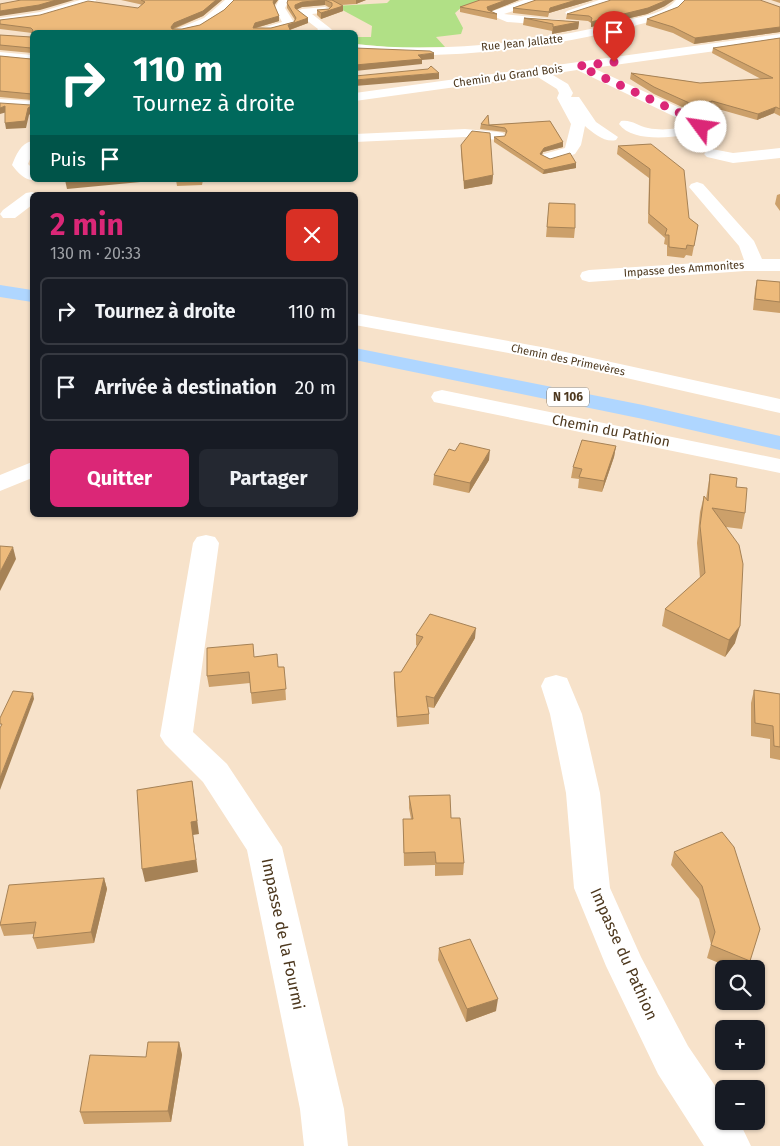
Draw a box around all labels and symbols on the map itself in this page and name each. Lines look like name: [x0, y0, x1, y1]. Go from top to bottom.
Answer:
pin: [593, 11, 635, 62]
street label: Rue Jean Jallatte: [481, 32, 563, 54]
street label: Chemin du Grand Bois: [452, 62, 564, 90]
position arrow: [674, 100, 726, 152]
street label: Impasse des Ammonites: [623, 258, 745, 280]
street label: Chemin des Primevères: [510, 342, 626, 378]
road number: N 106: [547, 388, 589, 407]
street label: Chemin du Pathion: [550, 411, 672, 451]
street label: Impasse de la Fourmi: [258, 856, 308, 1012]
street label: Impasse du Pathion: [586, 885, 662, 1023]

